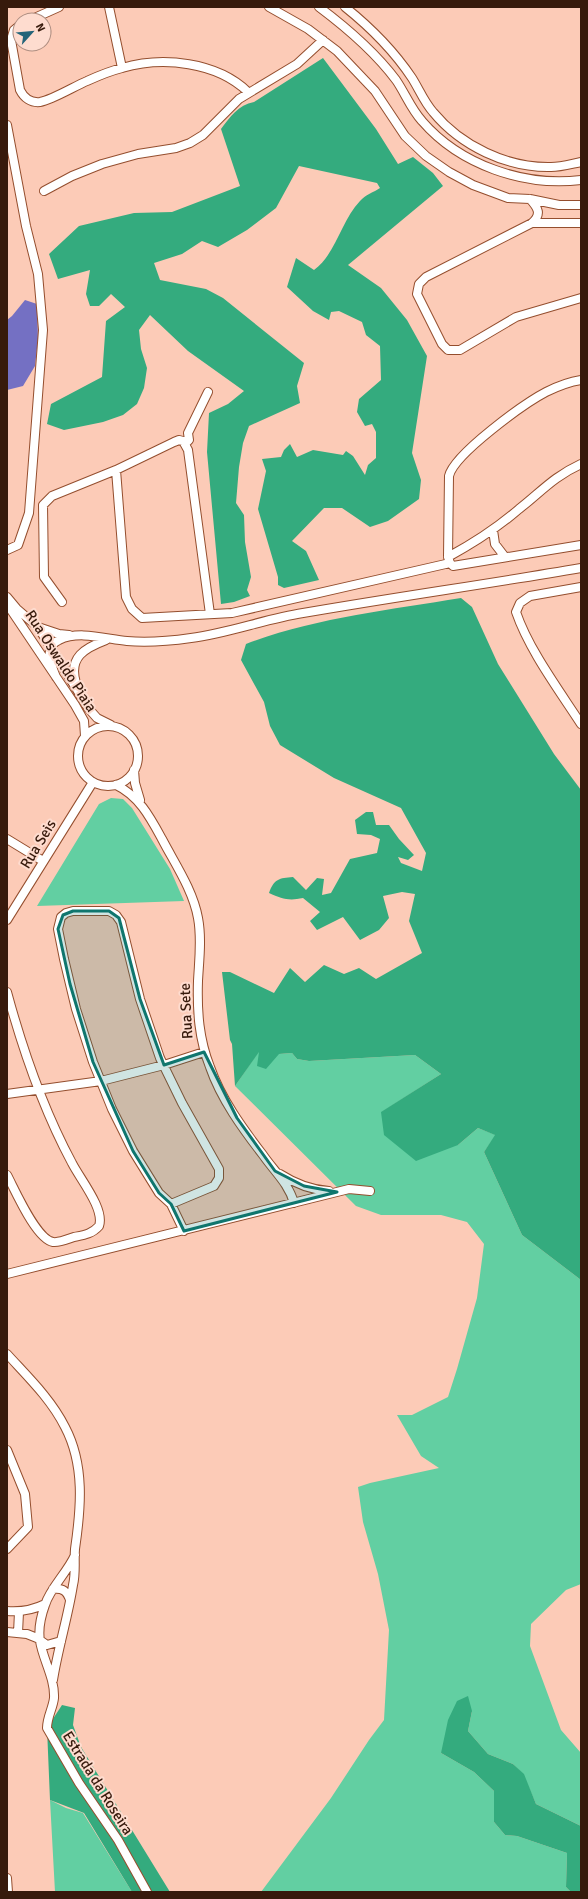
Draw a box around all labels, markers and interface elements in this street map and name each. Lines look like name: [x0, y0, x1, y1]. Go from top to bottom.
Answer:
north arrow: [12, 12, 52, 52]
text: N: [33, 21, 48, 34]
street label: Rua Oswaldo Piaia: [21, 607, 101, 715]
street label: Rua Seis: [16, 816, 60, 872]
street label: Rua Sete: [176, 982, 196, 1040]
street label: Estrada da Roseira: [59, 1728, 137, 1838]

